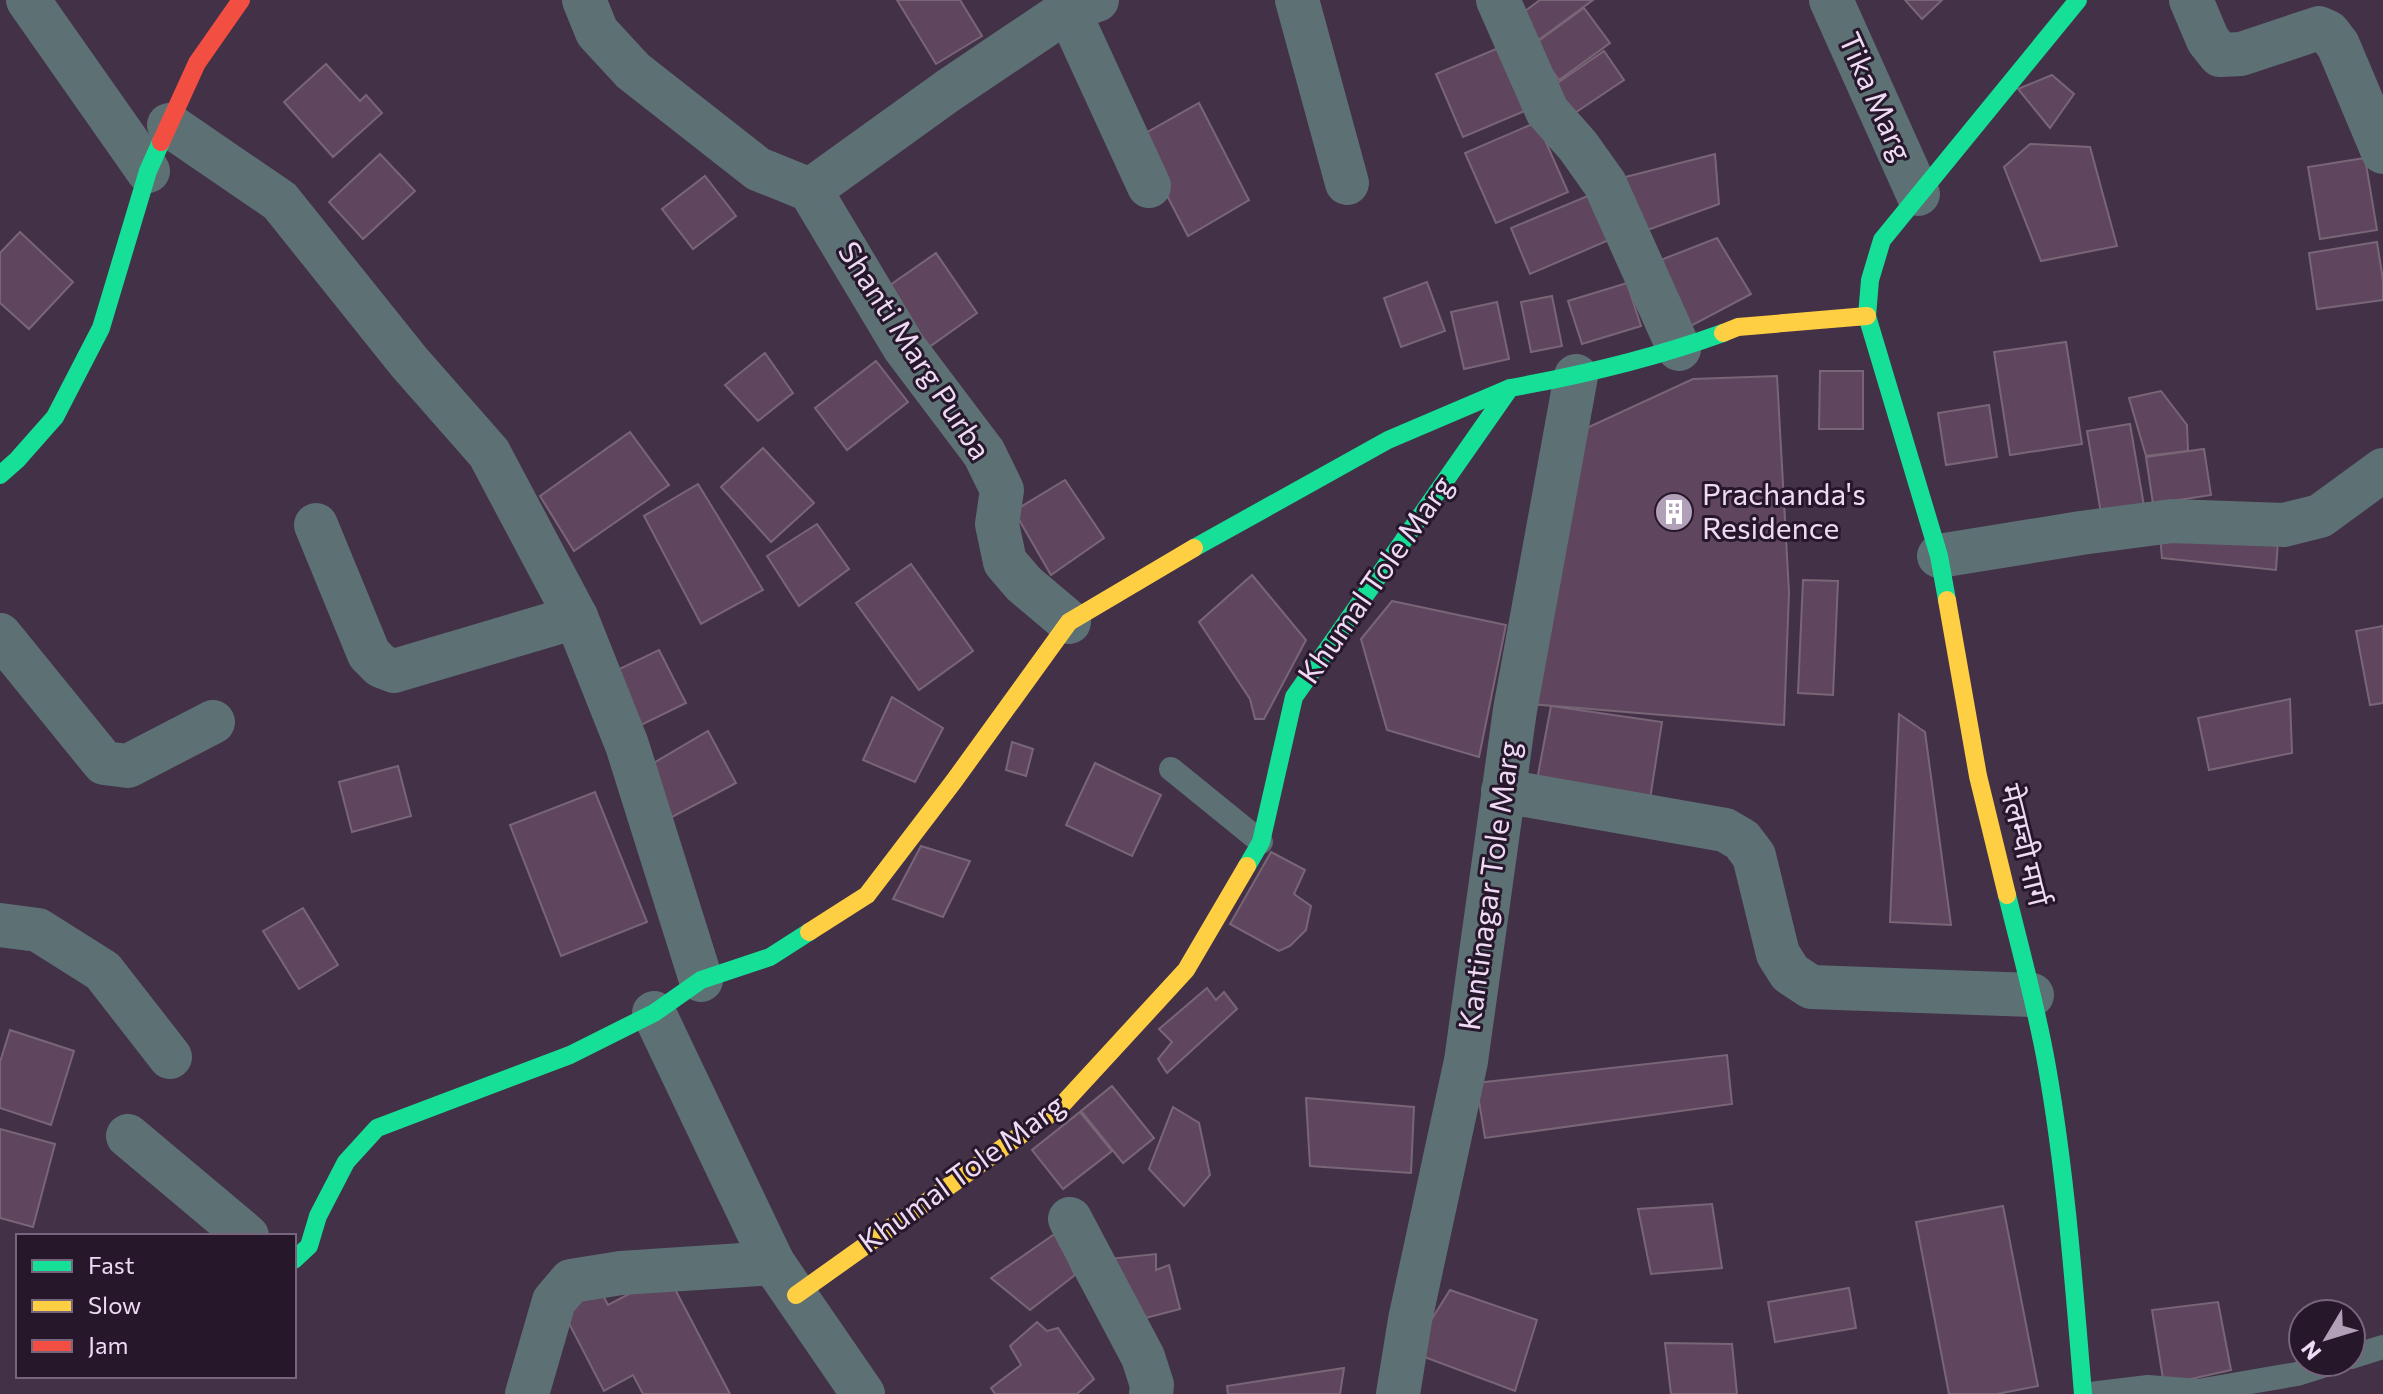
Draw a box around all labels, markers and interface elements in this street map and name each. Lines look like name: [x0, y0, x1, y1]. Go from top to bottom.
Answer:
street label: Tika Marg: [1833, 26, 1922, 166]
street label: Shanti Marg Purba: [832, 234, 1000, 466]
street label: Khumal Tole Marg: [1288, 467, 1460, 690]
place label: Prachanda's Residence: [1702, 474, 1866, 545]
building icon: Prachanda's Residence: [1653, 491, 1695, 533]
street label: Kantinagar Tole Marg: [1449, 739, 1526, 1033]
street label: मेलम्ची मार्ग: [1993, 780, 2060, 910]
street label: Khumal Tole Marg: [850, 1085, 1071, 1259]
legend: [16, 1234, 296, 1378]
text: Fast: [88, 1250, 135, 1279]
text: Slow: [88, 1290, 141, 1319]
north arrow: [2287, 1298, 2367, 1378]
text: Jam: [88, 1330, 128, 1359]
text: N: [2295, 1336, 2327, 1365]

